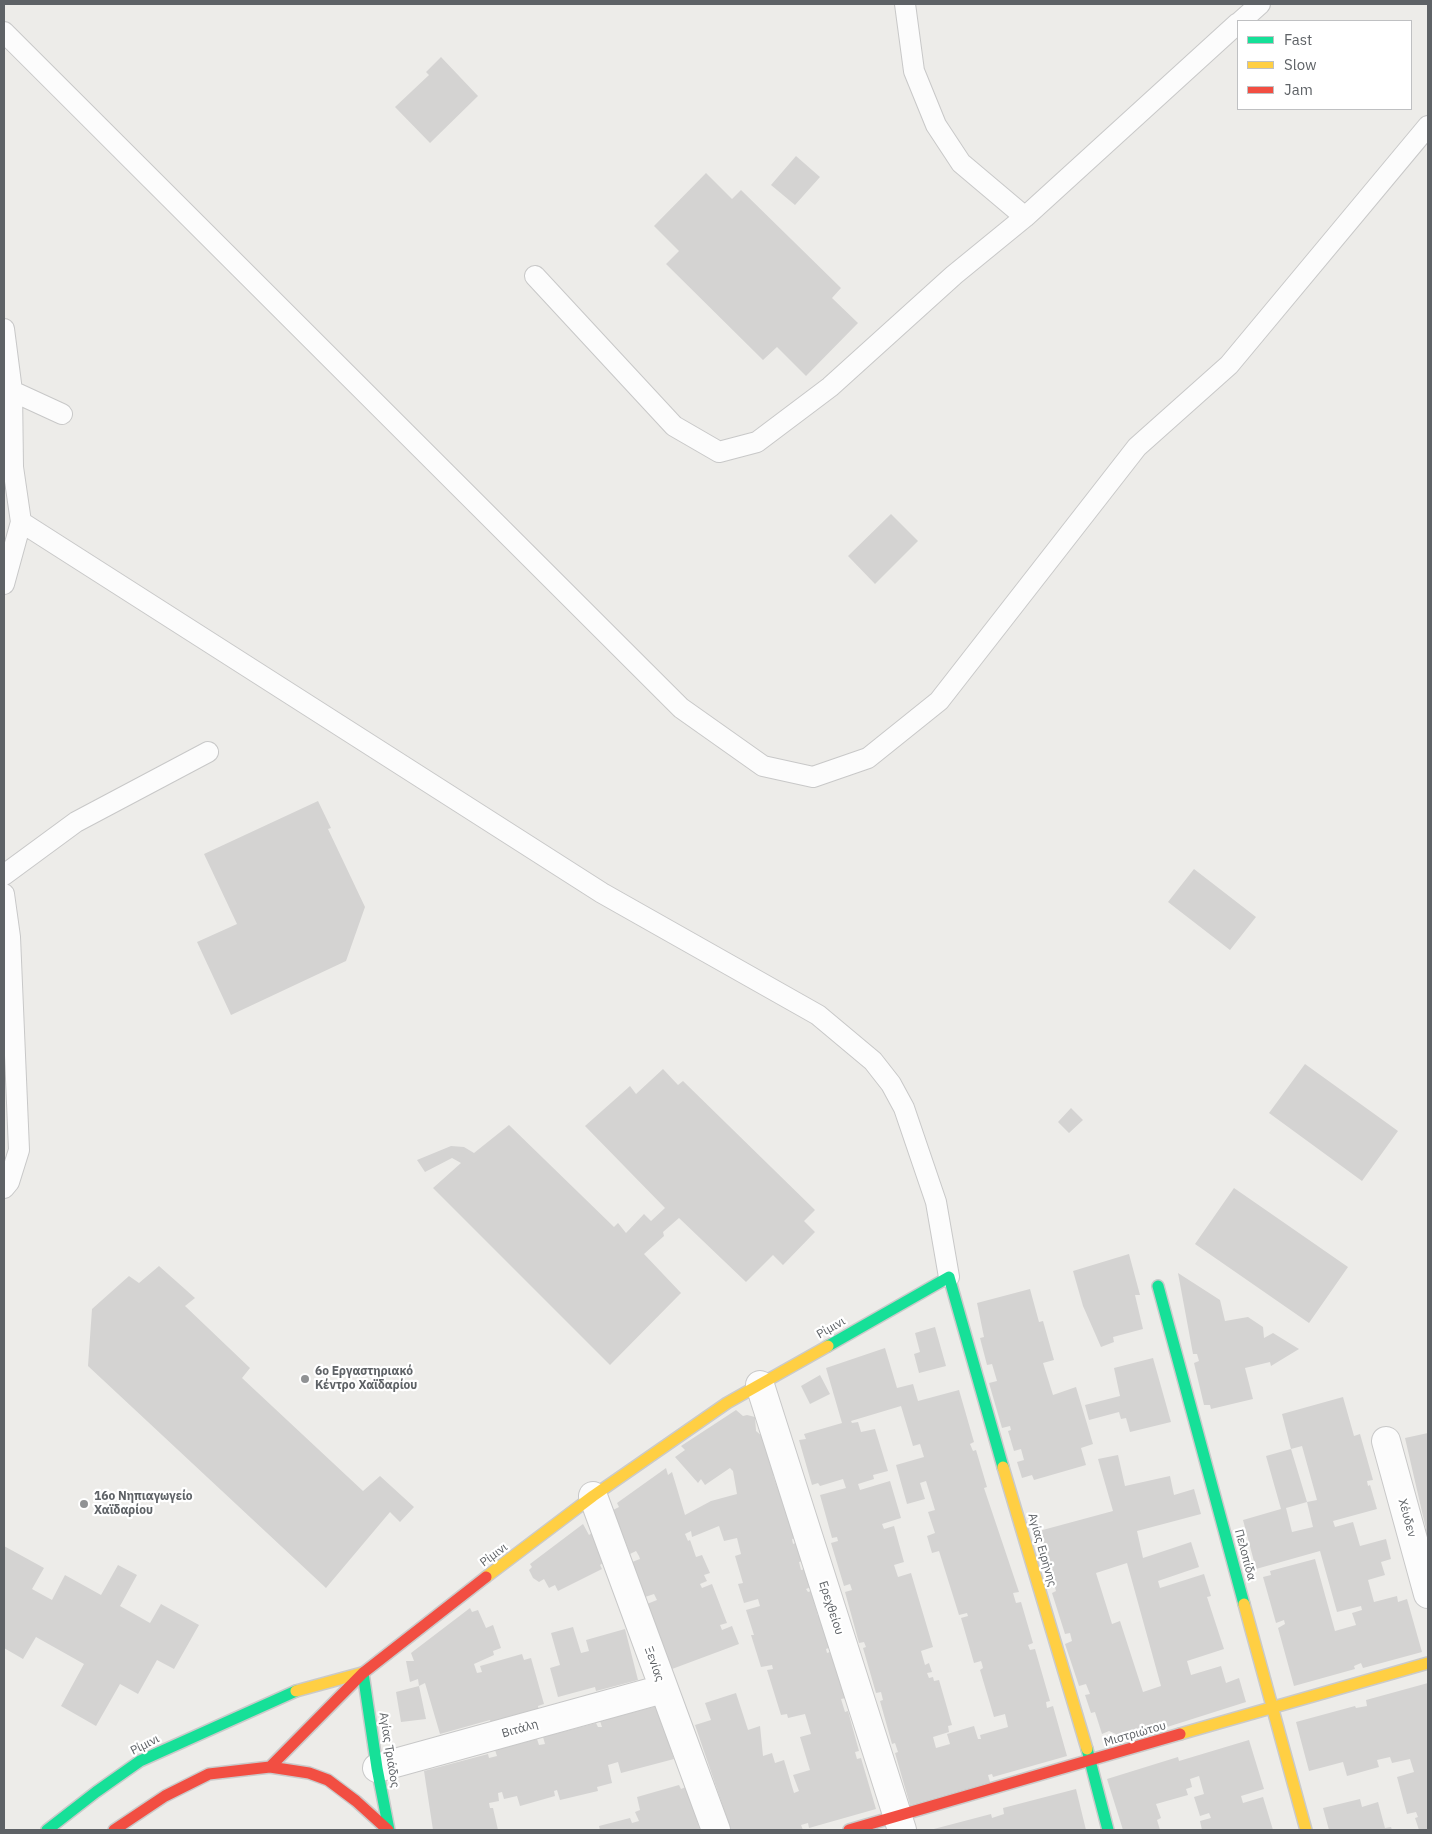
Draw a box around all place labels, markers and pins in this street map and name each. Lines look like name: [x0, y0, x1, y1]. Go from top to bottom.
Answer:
place label: 6ο Εργαστηριακό Κέντρο Χαϊδαρίου: [315, 1365, 417, 1393]
marker: 6ο Εργαστηριακό Κέντρο Χαϊδαρίου: [299, 1373, 311, 1385]
place label: 16ο Νηπιαγωγείο Χαϊδαρίου: [94, 1490, 193, 1518]
marker: 16ο Νηπιαγωγείο Χαϊδαρίου: [78, 1498, 90, 1510]

